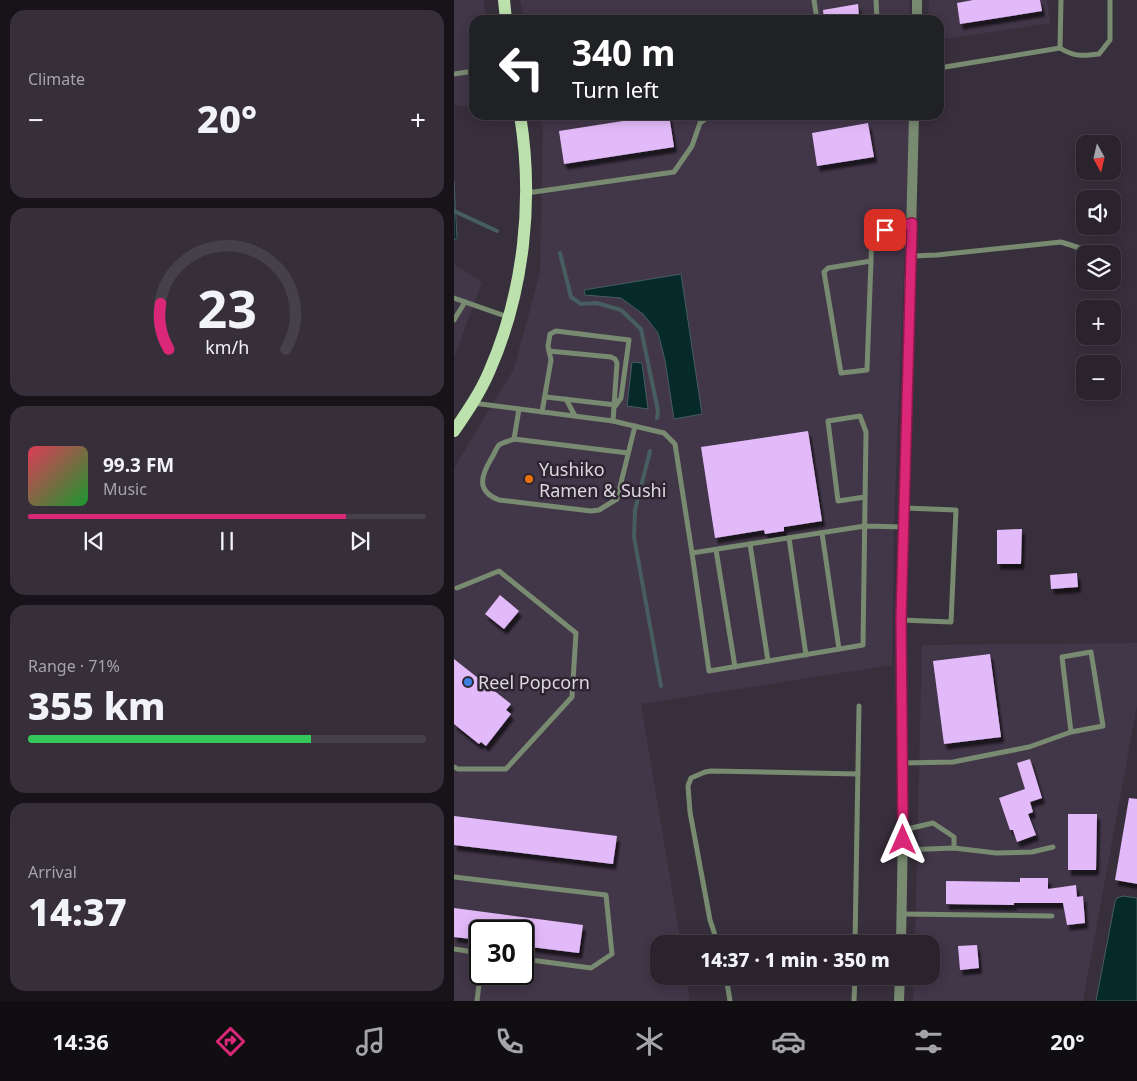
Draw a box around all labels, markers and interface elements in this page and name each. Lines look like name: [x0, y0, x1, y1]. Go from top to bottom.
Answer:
text: 340 m: [572, 29, 675, 76]
icon: left: [489, 35, 554, 100]
text: Climate: [28, 68, 85, 90]
text: Turn left: [572, 74, 659, 104]
text: 20°: [197, 92, 257, 144]
text: −: [28, 100, 44, 138]
text: +: [410, 100, 426, 138]
north arrow: [1076, 135, 1122, 180]
map controls: [1076, 135, 1121, 400]
button: sound: [1076, 190, 1121, 235]
pin: [864, 209, 906, 251]
icon: arrive: [871, 216, 899, 244]
button: layers: [1076, 245, 1121, 290]
text: 23: [197, 272, 257, 343]
button: +: [1076, 300, 1121, 345]
text: km/h: [205, 335, 249, 359]
button: −: [1076, 355, 1121, 400]
text: 99.3 FM: [103, 452, 174, 478]
place label: Yushiko Ramen & Sushi: [539, 457, 666, 502]
marker: Yushiko Ramen & Sushi: [523, 473, 535, 485]
text: Music: [103, 478, 147, 500]
icon: previous: [80, 527, 108, 555]
icon: pause: [213, 527, 241, 555]
icon: next: [346, 527, 374, 555]
text: Range · 71%: [28, 655, 120, 677]
place label: Reel Popcorn: [478, 670, 590, 694]
marker: Reel Popcorn: [462, 676, 474, 688]
text: 355 km: [28, 679, 166, 731]
position arrow: [876, 813, 928, 865]
text: Arrival: [28, 861, 77, 883]
text: 14:37: [28, 885, 127, 937]
speed limit sign: 30: [469, 920, 534, 985]
text: 14:37 · 1 min · 350 m: [700, 947, 890, 973]
icon: directions: [213, 1024, 248, 1059]
icon: music: [353, 1024, 388, 1059]
icon: phone: [492, 1024, 527, 1059]
icon: climate: [632, 1024, 667, 1059]
icon: car: [771, 1024, 806, 1059]
icon: filters: [911, 1024, 946, 1059]
text: 14:36: [52, 1026, 109, 1056]
text: 20°: [1050, 1026, 1085, 1056]

